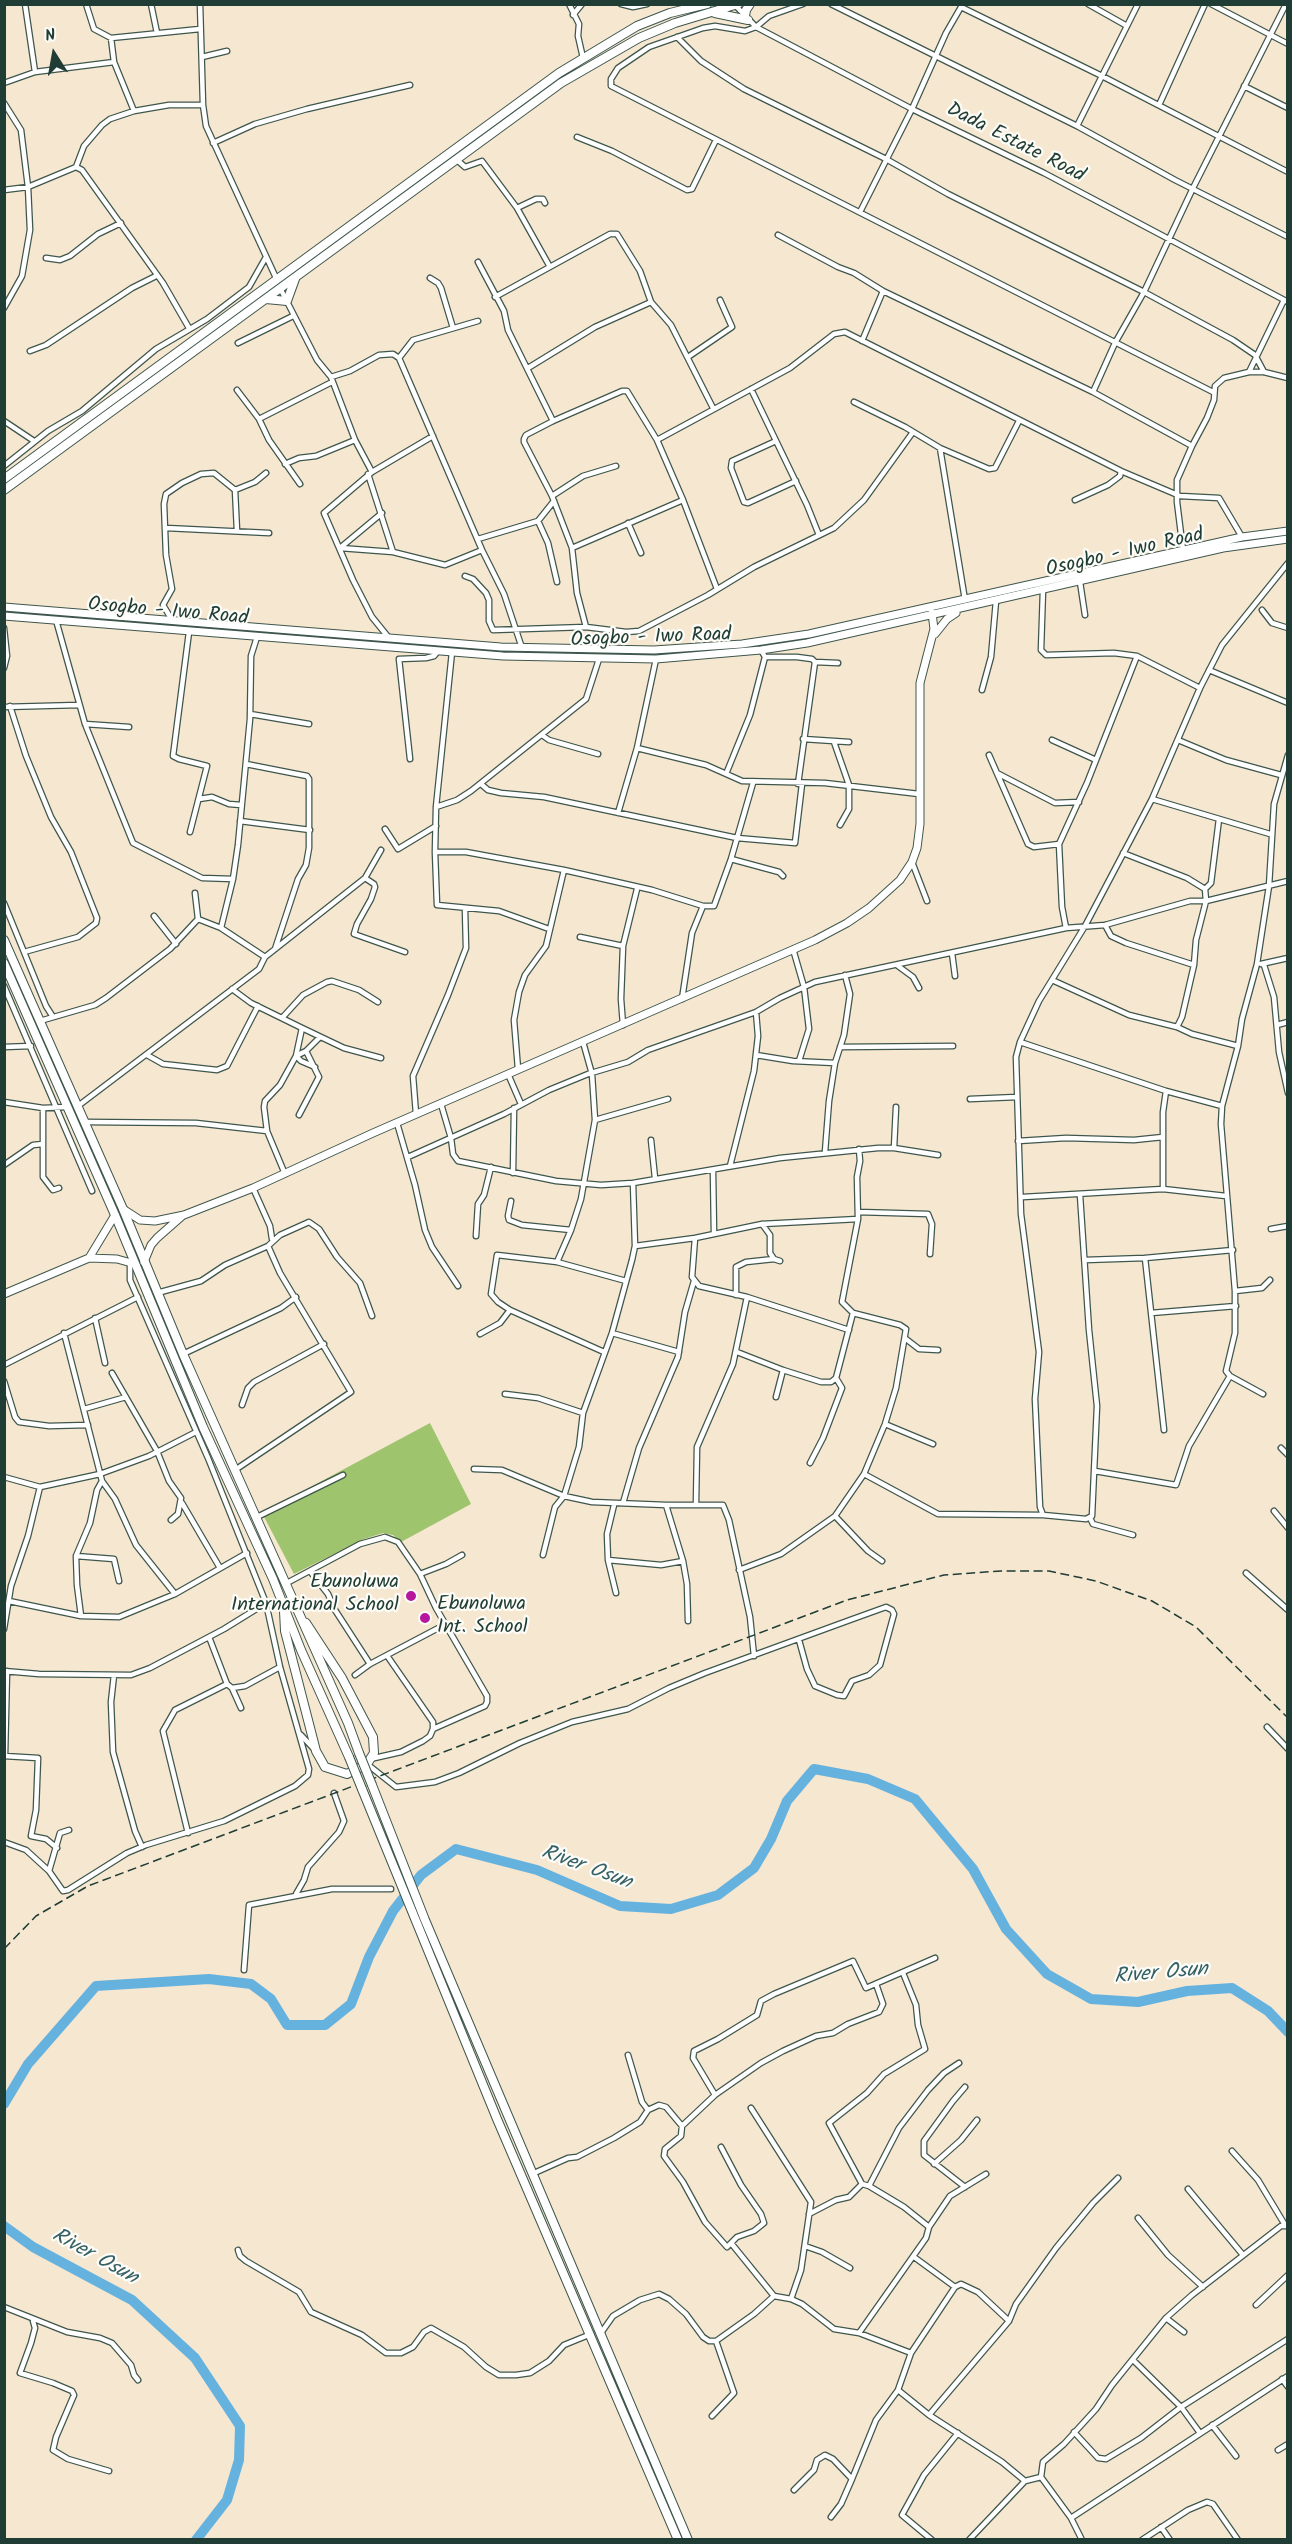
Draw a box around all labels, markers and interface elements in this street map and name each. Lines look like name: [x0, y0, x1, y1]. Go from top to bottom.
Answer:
text: N: [43, 23, 58, 49]
north arrow: [24, 24, 84, 84]
street label: Dada Estate Road: [942, 99, 1088, 189]
street label: Osogbo - Iwo Road: [1044, 524, 1206, 584]
street label: Osogbo - Iwo Road: [87, 594, 249, 632]
street label: Osogbo - Iwo Road: [570, 624, 732, 654]
place label: Ebunoluwa International School: [231, 1572, 399, 1619]
marker: Ebunoluwa International School: [404, 1589, 418, 1603]
place label: Ebunoluwa Int. School: [437, 1594, 528, 1641]
marker: Ebunoluwa Int. School: [418, 1611, 432, 1625]
water label: River Osun: [537, 1841, 635, 1897]
water label: River Osun: [1113, 1958, 1209, 1992]
water label: River Osun: [47, 2224, 141, 2292]

